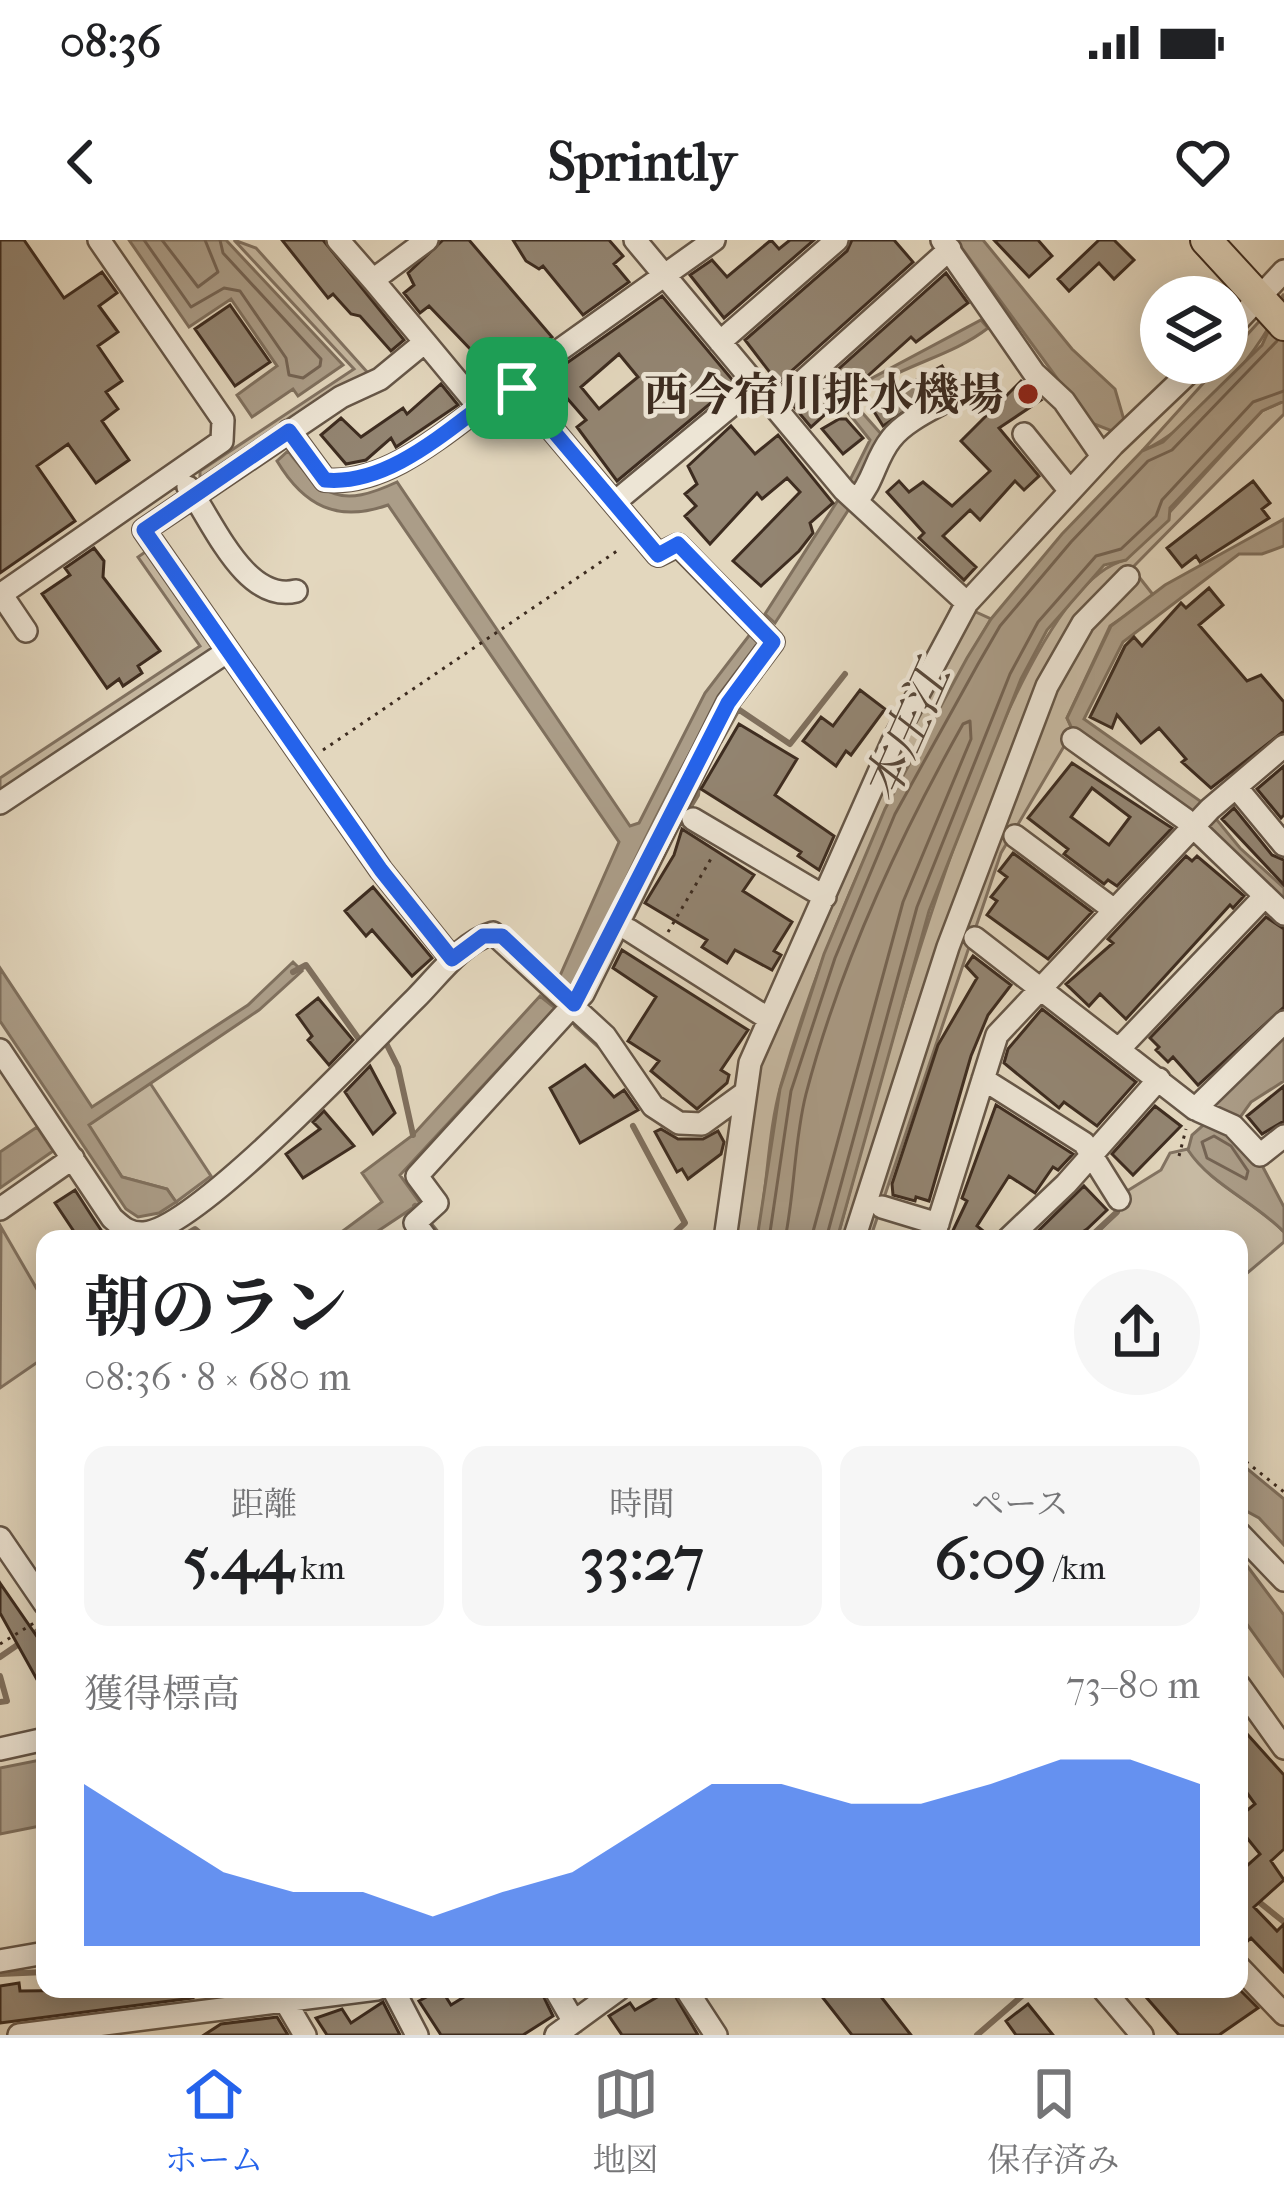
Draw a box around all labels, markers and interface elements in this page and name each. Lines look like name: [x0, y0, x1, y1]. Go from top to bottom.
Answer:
text: 08:36: [60, 16, 161, 69]
icon: back: [48, 129, 114, 195]
icon: heart: [1170, 129, 1236, 195]
text: Sprintly: [548, 131, 736, 194]
map controls: [1140, 276, 1248, 384]
button: layers: [1140, 276, 1248, 384]
pin: [466, 337, 568, 439]
icon: arrive: [484, 355, 550, 421]
place label: 西今宿川排水機場: [644, 369, 1004, 422]
marker: 西今宿川排水機場: [1015, 381, 1041, 407]
water label: 本庄江: [852, 650, 964, 810]
button: share: [1074, 1269, 1200, 1395]
text: 朝のラン: [84, 1270, 348, 1347]
text: 08:36 · 8 × 680 m: [84, 1354, 351, 1400]
text: 距離: [231, 1485, 297, 1524]
text: 時間: [609, 1485, 675, 1524]
text: ペース: [971, 1485, 1069, 1524]
text: 5.44: [183, 1524, 293, 1595]
text: 33:27: [580, 1524, 704, 1595]
text: 6:09: [934, 1524, 1046, 1595]
text: km: [293, 1549, 345, 1588]
text: /km: [1046, 1549, 1106, 1588]
text: 73–80 m: [1066, 1662, 1200, 1708]
text: 獲得標高: [84, 1671, 240, 1717]
tab: ホーム: [165, 2061, 264, 2180]
tab: 地図: [593, 2061, 659, 2180]
tab: 保存済み: [988, 2061, 1120, 2180]

